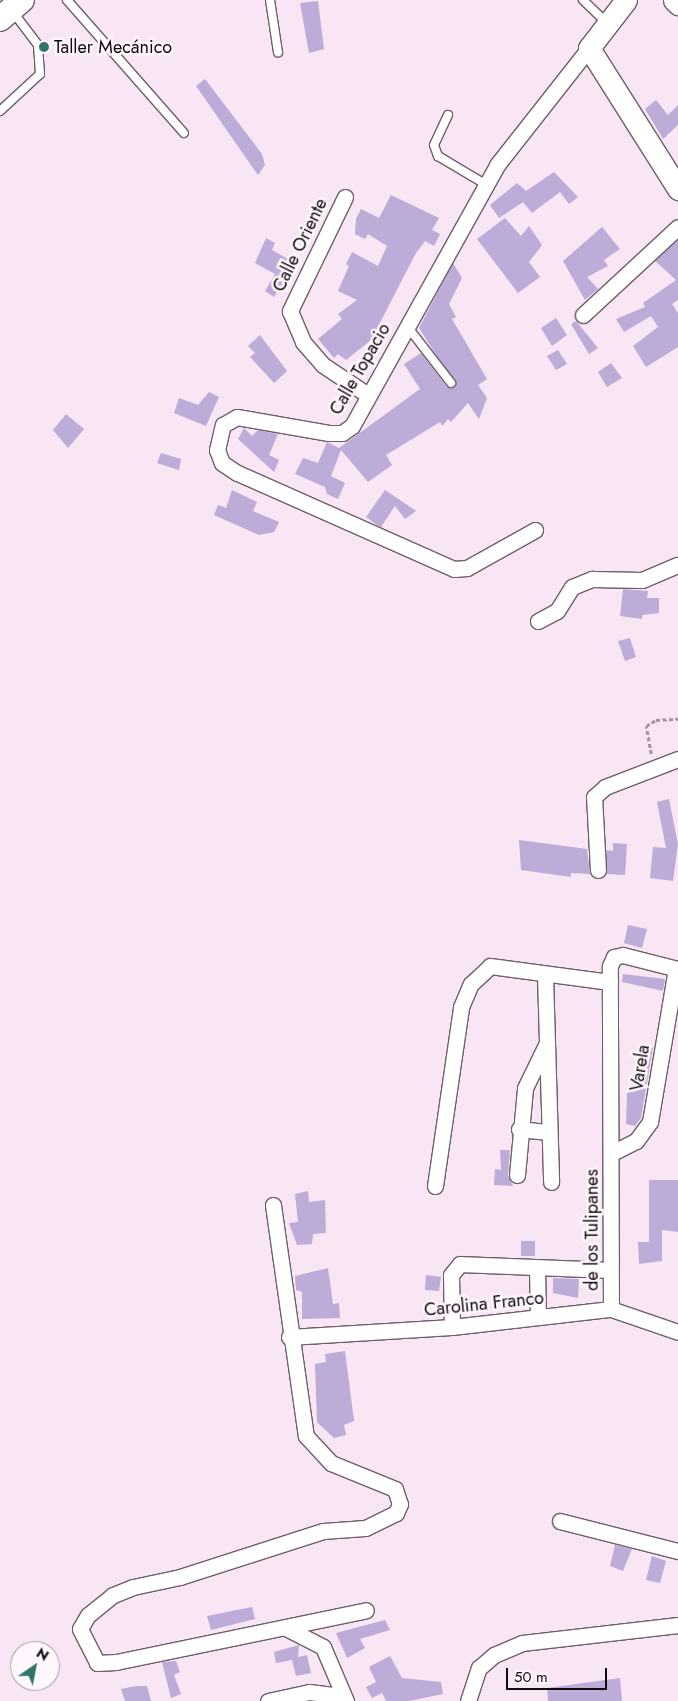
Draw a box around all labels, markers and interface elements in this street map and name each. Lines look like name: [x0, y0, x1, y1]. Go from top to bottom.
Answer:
place label: Taller Mecánico: [54, 36, 172, 58]
marker: Taller Mecánico: [38, 41, 50, 53]
street label: Calle Oriente: [268, 195, 332, 295]
street label: Calle Topacio: [325, 319, 395, 419]
street label: Varela: [626, 1043, 654, 1093]
street label: de los Tulipanes: [581, 1169, 603, 1291]
street label: Carolina Franco: [423, 1287, 545, 1321]
north arrow: [10, 1641, 60, 1691]
text: N: [33, 1643, 53, 1666]
scale bar: [508, 1658, 609, 1690]
text: 50 m: [514, 1666, 548, 1688]

